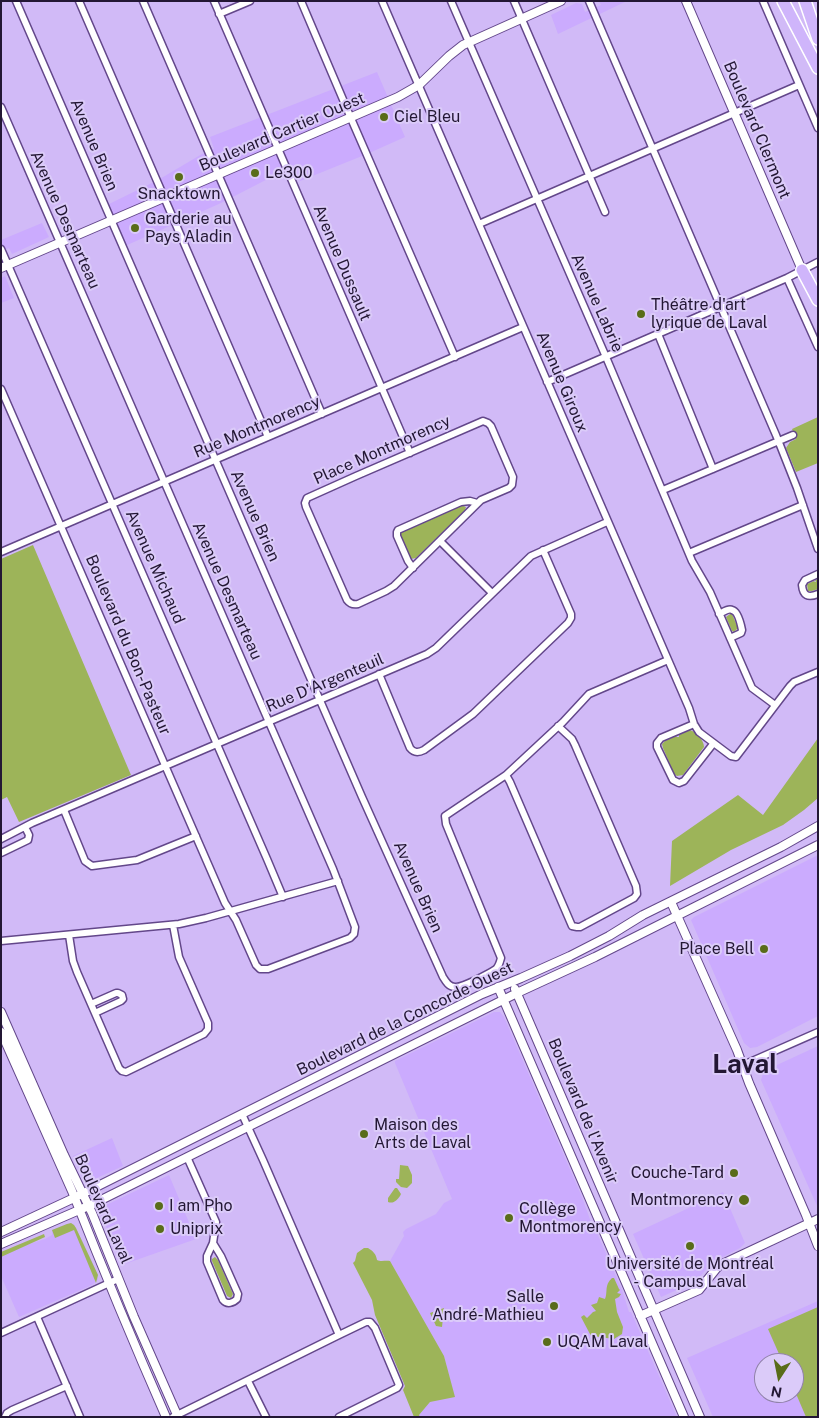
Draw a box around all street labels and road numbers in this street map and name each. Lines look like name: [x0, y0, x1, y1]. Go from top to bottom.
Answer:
street label: Boulevard Clermont: [719, 58, 795, 202]
street label: Boulevard Cartier Ouest: [196, 88, 368, 176]
street label: Avenue Brien: [66, 96, 122, 194]
street label: Avenue Desmarteau: [26, 148, 104, 292]
street label: Avenue Dussault: [309, 202, 375, 324]
street label: Avenue Labrie: [567, 251, 627, 355]
street label: Avenue Giroux: [532, 328, 592, 436]
street label: Rue Montmorency: [191, 392, 323, 462]
street label: Place Montmorency: [310, 411, 454, 489]
street label: Avenue Brien: [226, 467, 284, 565]
street label: Avenue Michaud: [121, 507, 189, 627]
street label: Avenue Desmarteau: [188, 519, 266, 663]
street label: Boulevard du Bon-Pasteur: [81, 552, 175, 738]
street label: Rue D'Argenteuil: [263, 649, 387, 717]
street label: Avenue Brien: [389, 838, 447, 936]
street label: Boulevard de la Concorde Ouest: [294, 958, 516, 1080]
street label: Boulevard de l'Avenir: [544, 1035, 622, 1187]
street label: Boulevard Laval: [70, 1151, 136, 1267]

